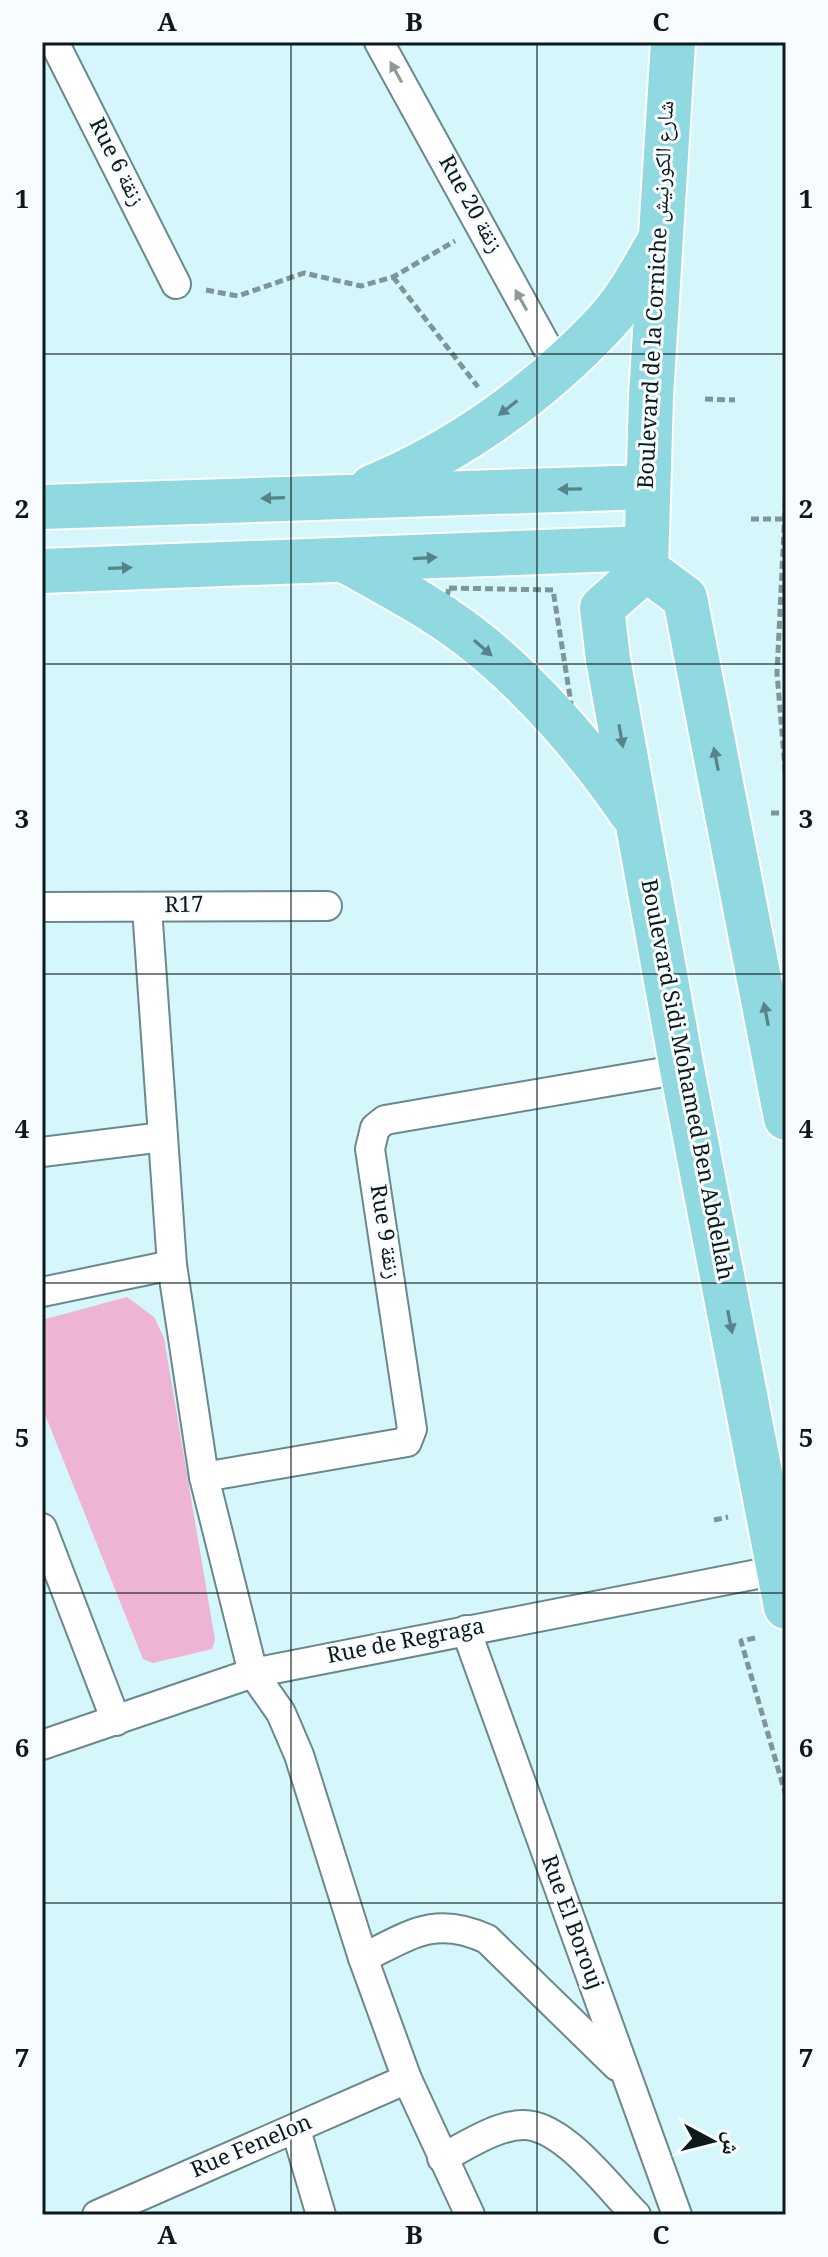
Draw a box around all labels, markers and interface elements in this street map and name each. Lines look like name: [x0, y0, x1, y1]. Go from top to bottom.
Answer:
text: A: [157, 3, 177, 47]
text: B: [405, 3, 423, 47]
text: C: [652, 3, 670, 47]
one-way arrow: [389, 61, 402, 84]
street label: Boulevard de la Corniche شارع الكورنيش: [629, 100, 687, 490]
street label: Rue 6 زنقة: [76, 112, 154, 214]
street label: Rue 20 زنقة: [426, 149, 512, 261]
text: 1: [15, 180, 29, 224]
text: 1: [799, 180, 813, 224]
one-way arrow: [514, 289, 528, 311]
one-way arrow: [498, 399, 519, 415]
one-way arrow: [557, 482, 582, 495]
text: 2: [15, 490, 29, 534]
text: 2: [799, 490, 813, 534]
one-way arrow: [260, 492, 285, 505]
one-way arrow: [413, 551, 438, 564]
one-way arrow: [108, 562, 133, 575]
one-way arrow: [473, 639, 493, 656]
one-way arrow: [616, 724, 628, 749]
one-way arrow: [709, 746, 721, 771]
text: 3: [15, 800, 29, 844]
text: 3: [799, 800, 813, 844]
street label: Boulevard Sidi Mohamed Ben Abdellah: [627, 876, 743, 1284]
street label: R17: [164, 888, 204, 926]
one-way arrow: [759, 1002, 771, 1027]
text: 4: [15, 1110, 30, 1154]
text: 4: [799, 1110, 814, 1154]
street label: Rue 9 زنقة: [357, 1182, 409, 1282]
one-way arrow: [725, 1310, 737, 1335]
text: 5: [15, 1419, 29, 1463]
text: 5: [799, 1419, 813, 1463]
street label: Rue de Regraga: [324, 1609, 488, 1677]
text: 6: [15, 1729, 29, 1773]
text: 6: [799, 1729, 813, 1773]
street label: Rue El Borouj: [528, 1850, 612, 1996]
text: 7: [15, 2039, 29, 2083]
text: 7: [799, 2039, 813, 2083]
north arrow: [672, 2101, 752, 2181]
street label: Rue Fenelon: [185, 2105, 319, 2191]
text: ش: [709, 2129, 749, 2157]
text: A: [157, 2216, 177, 2257]
text: B: [405, 2216, 423, 2257]
text: C: [652, 2216, 670, 2257]

